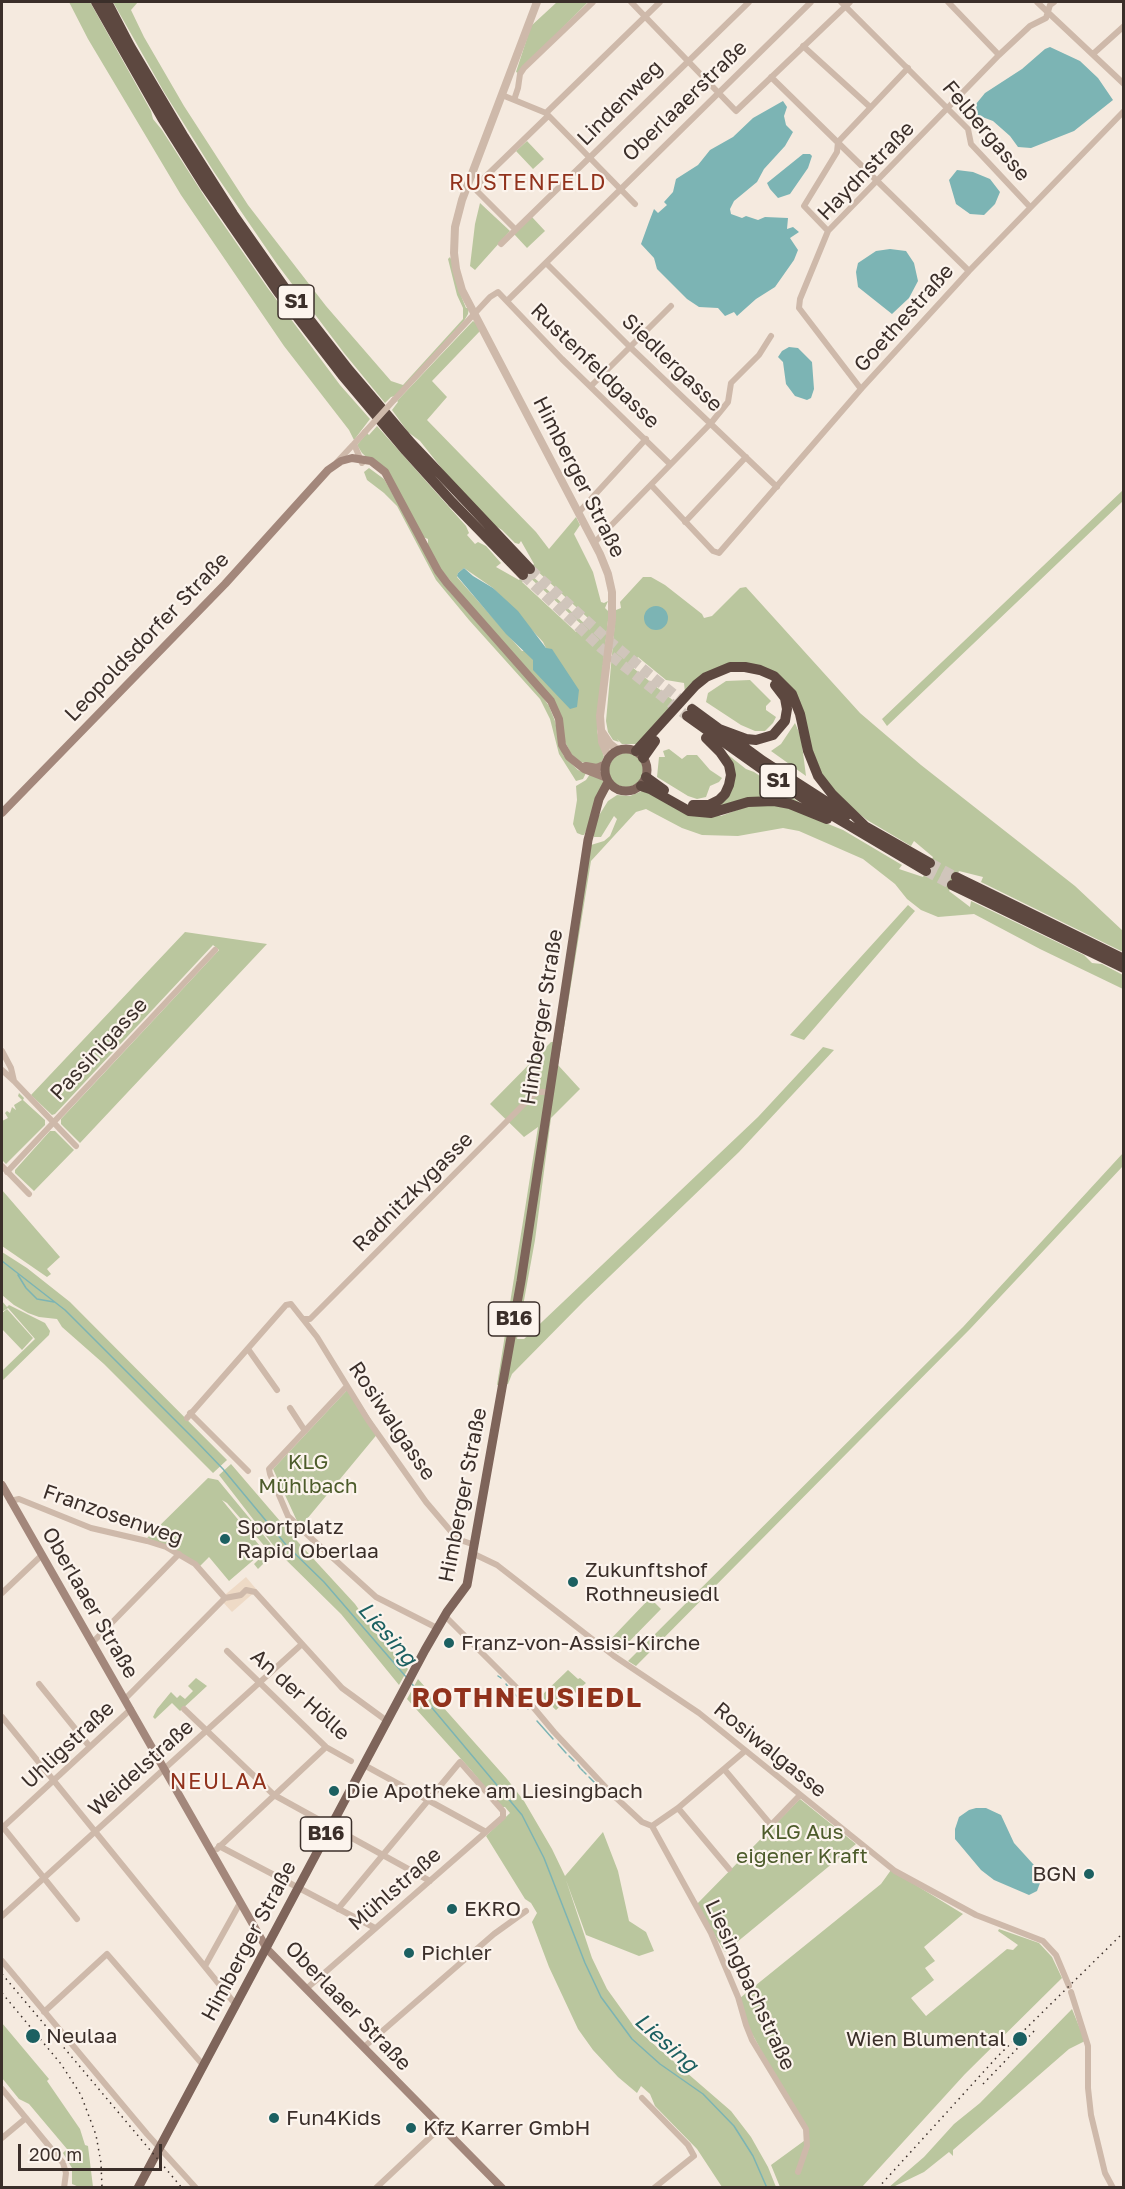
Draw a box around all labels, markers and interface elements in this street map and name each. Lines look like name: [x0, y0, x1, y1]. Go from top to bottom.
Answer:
street label: Oberlaaerstraße: [617, 35, 753, 167]
street label: Lindenweg: [572, 55, 668, 151]
street label: Felbergasse: [937, 76, 1035, 186]
street label: Haydnstraße: [812, 116, 920, 226]
district label: RUSTENFELD: [449, 170, 607, 196]
street label: Goethestraße: [849, 259, 959, 377]
road number: S1: [278, 285, 314, 319]
street label: Rustenfeldgasse: [525, 298, 665, 434]
street label: Siedlergasse: [616, 309, 728, 417]
street label: Himberger Straße: [528, 392, 630, 562]
street label: Leopoldsdorfer Straße: [60, 547, 234, 727]
road number: S1: [760, 764, 796, 798]
street label: Himberger Straße: [516, 927, 568, 1107]
street label: Passinigasse: [45, 992, 153, 1106]
street label: Radnitzkygasse: [348, 1127, 478, 1257]
road number: B16: [488, 1302, 540, 1336]
street label: Rosiwalgasse: [343, 1357, 441, 1485]
street label: Himberger Straße: [434, 1406, 492, 1584]
park label: KLG Mühlbach: [258, 1449, 358, 1499]
street label: Franzosenweg: [40, 1479, 186, 1551]
place label: Sportplatz Rapid Oberlaa: [237, 1514, 379, 1564]
street label: Oberlaaer Straße: [36, 1523, 144, 1683]
marker: Sportplatz Rapid Oberlaa: [218, 1532, 232, 1546]
place label: Zukunftshof Rothneusiedl: [585, 1557, 719, 1607]
marker: Zukunftshof Rothneusiedl: [566, 1575, 580, 1589]
water label: Liesing: [352, 1597, 422, 1671]
place label: Franz-von-Assisi-Kirche: [461, 1630, 700, 1656]
marker: Franz-von-Assisi-Kirche: [442, 1636, 456, 1650]
street label: An der Hölle: [245, 1644, 355, 1746]
district label: ROTHNEUSIEDL: [411, 1682, 643, 1714]
street label: Uhligstraße: [17, 1696, 119, 1794]
street label: Rosiwalgasse: [709, 1697, 831, 1803]
street label: Weidelstraße: [83, 1714, 199, 1822]
district label: NEULAA: [170, 1769, 268, 1795]
place label: Die Apotheke am Liesingbach: [346, 1778, 643, 1804]
marker: Die Apotheke am Liesingbach: [327, 1784, 341, 1798]
road number: B16: [300, 1817, 352, 1851]
park label: KLG Aus eigener Kraft: [736, 1819, 868, 1869]
street label: Mühlstraße: [344, 1842, 446, 1936]
street label: Himberger Straße: [196, 1857, 302, 2025]
place label: BGN: [1032, 1861, 1077, 1887]
marker: BGN: [1082, 1867, 1096, 1881]
place label: EKRO: [464, 1896, 521, 1922]
street label: Liesingbachstraße: [699, 1896, 801, 2074]
marker: EKRO: [445, 1902, 459, 1916]
street label: Oberlaaer Straße: [280, 1936, 416, 2076]
place label: Pichler: [421, 1940, 492, 1966]
marker: Pichler: [402, 1946, 416, 1960]
water label: Liesing: [629, 2008, 703, 2078]
place label: Neulaa: [46, 2023, 117, 2049]
place label: Wien Blumental: [846, 2026, 1006, 2052]
marker: Neulaa: [24, 2027, 42, 2045]
marker: Wien Blumental: [1011, 2030, 1029, 2048]
place label: Fun4Kids: [286, 2105, 381, 2131]
marker: Fun4Kids: [267, 2111, 281, 2125]
place label: Kfz Karrer GmbH: [423, 2115, 590, 2141]
marker: Kfz Karrer GmbH: [404, 2121, 418, 2135]
scale bar: [21, 2132, 165, 2170]
text: 200 m: [29, 2143, 82, 2165]

